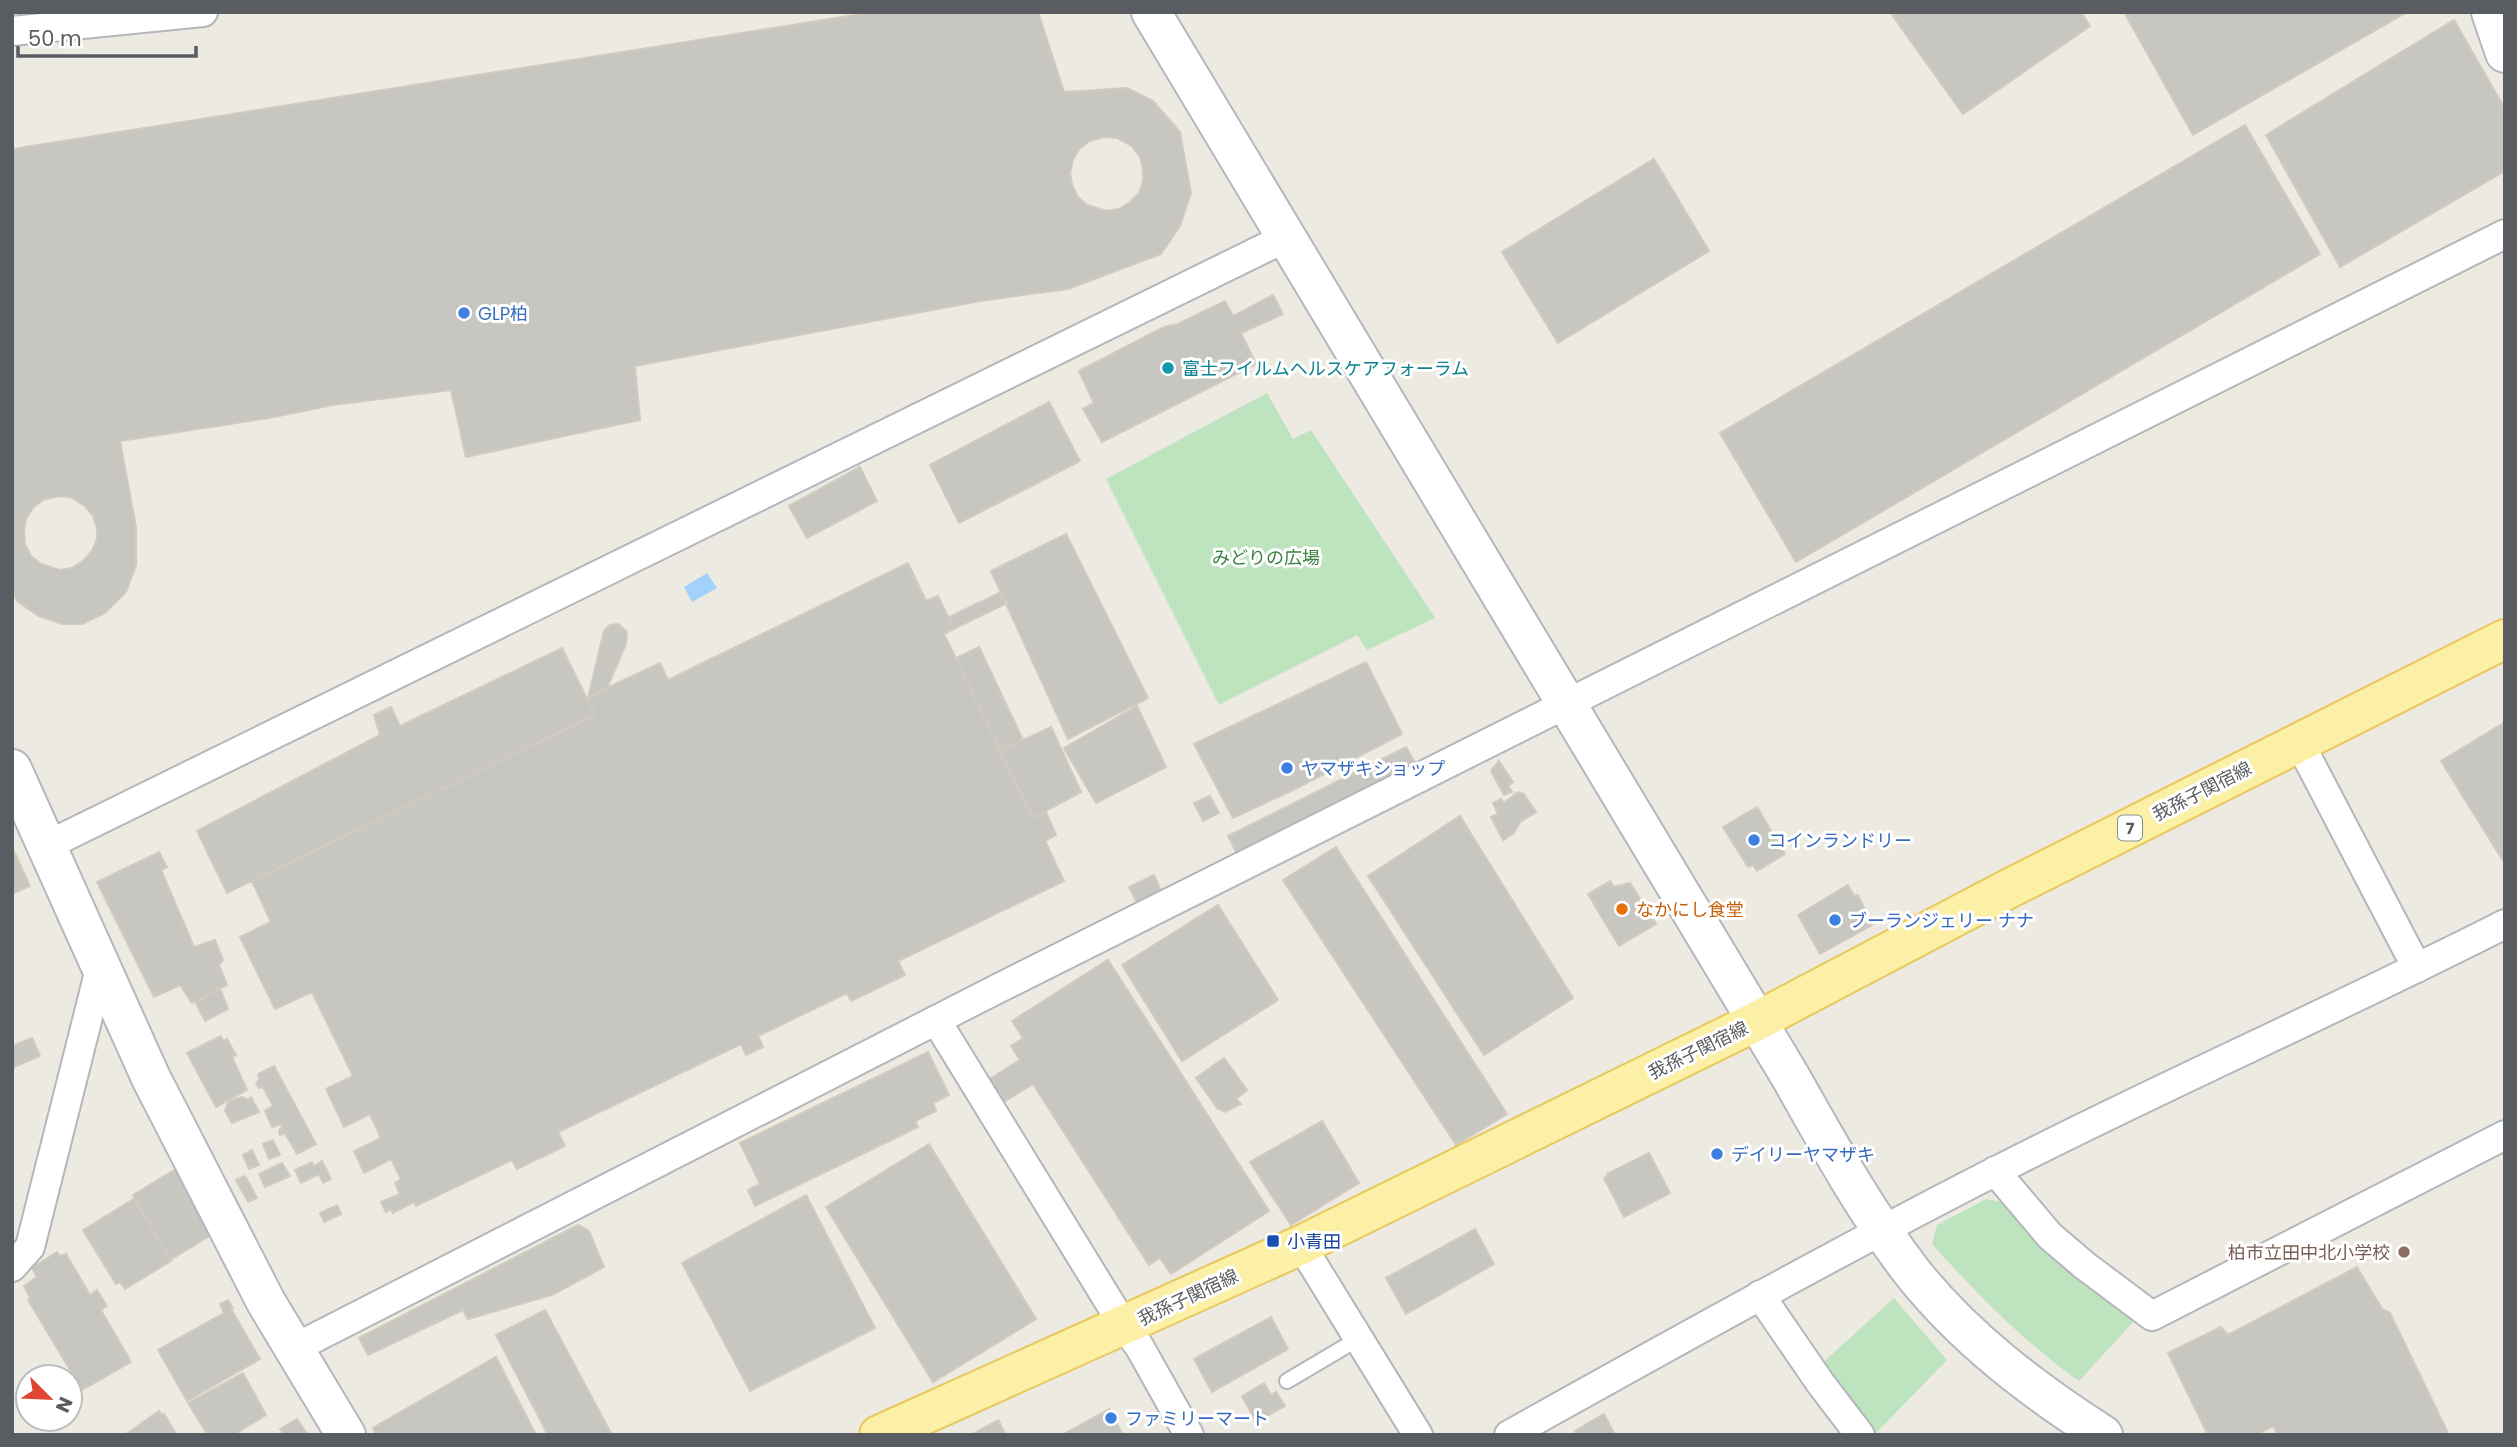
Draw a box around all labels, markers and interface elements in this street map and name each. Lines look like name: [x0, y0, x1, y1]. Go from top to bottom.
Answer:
scale bar: [18, 14, 196, 58]
text: 50 m: [28, 24, 82, 53]
place label: GLP柏: [478, 301, 528, 326]
marker: GLP柏: [456, 305, 472, 321]
place label: 富士フイルムヘルスケアフォーラム: [1182, 356, 1469, 381]
marker: 富士フイルムヘルスケアフォーラム: [1160, 360, 1176, 376]
park label: みどりの広場: [1212, 545, 1320, 570]
street label: 我孫子関宿線: [2148, 755, 2256, 827]
place label: ヤマザキショップ: [1301, 756, 1445, 781]
marker: ヤマザキショップ: [1279, 760, 1295, 776]
road number: 7: [2118, 816, 2142, 841]
place label: コインランドリー: [1768, 828, 1912, 853]
marker: コインランドリー: [1746, 832, 1762, 848]
place label: なかにし食堂: [1636, 897, 1744, 922]
marker: なかにし食堂: [1614, 901, 1630, 917]
place label: ブーランジェリー ナナ: [1849, 908, 2034, 933]
marker: ブーランジェリー ナナ: [1827, 912, 1843, 928]
street label: 我孫子関宿線: [1644, 1015, 1752, 1085]
place label: デイリーヤマザキ: [1731, 1142, 1875, 1167]
marker: デイリーヤマザキ: [1709, 1146, 1725, 1162]
place label: 小青田: [1287, 1229, 1341, 1254]
marker: 小青田: [1265, 1233, 1281, 1249]
place label: 柏市立田中北小学校: [2228, 1240, 2390, 1265]
marker: 柏市立田中北小学校: [2396, 1244, 2412, 1260]
street label: 我孫子関宿線: [1134, 1263, 1242, 1331]
north arrow: [14, 1363, 84, 1433]
text: N: [49, 1393, 79, 1417]
place label: ファミリーマート: [1125, 1406, 1269, 1431]
marker: ファミリーマート: [1103, 1410, 1119, 1426]

